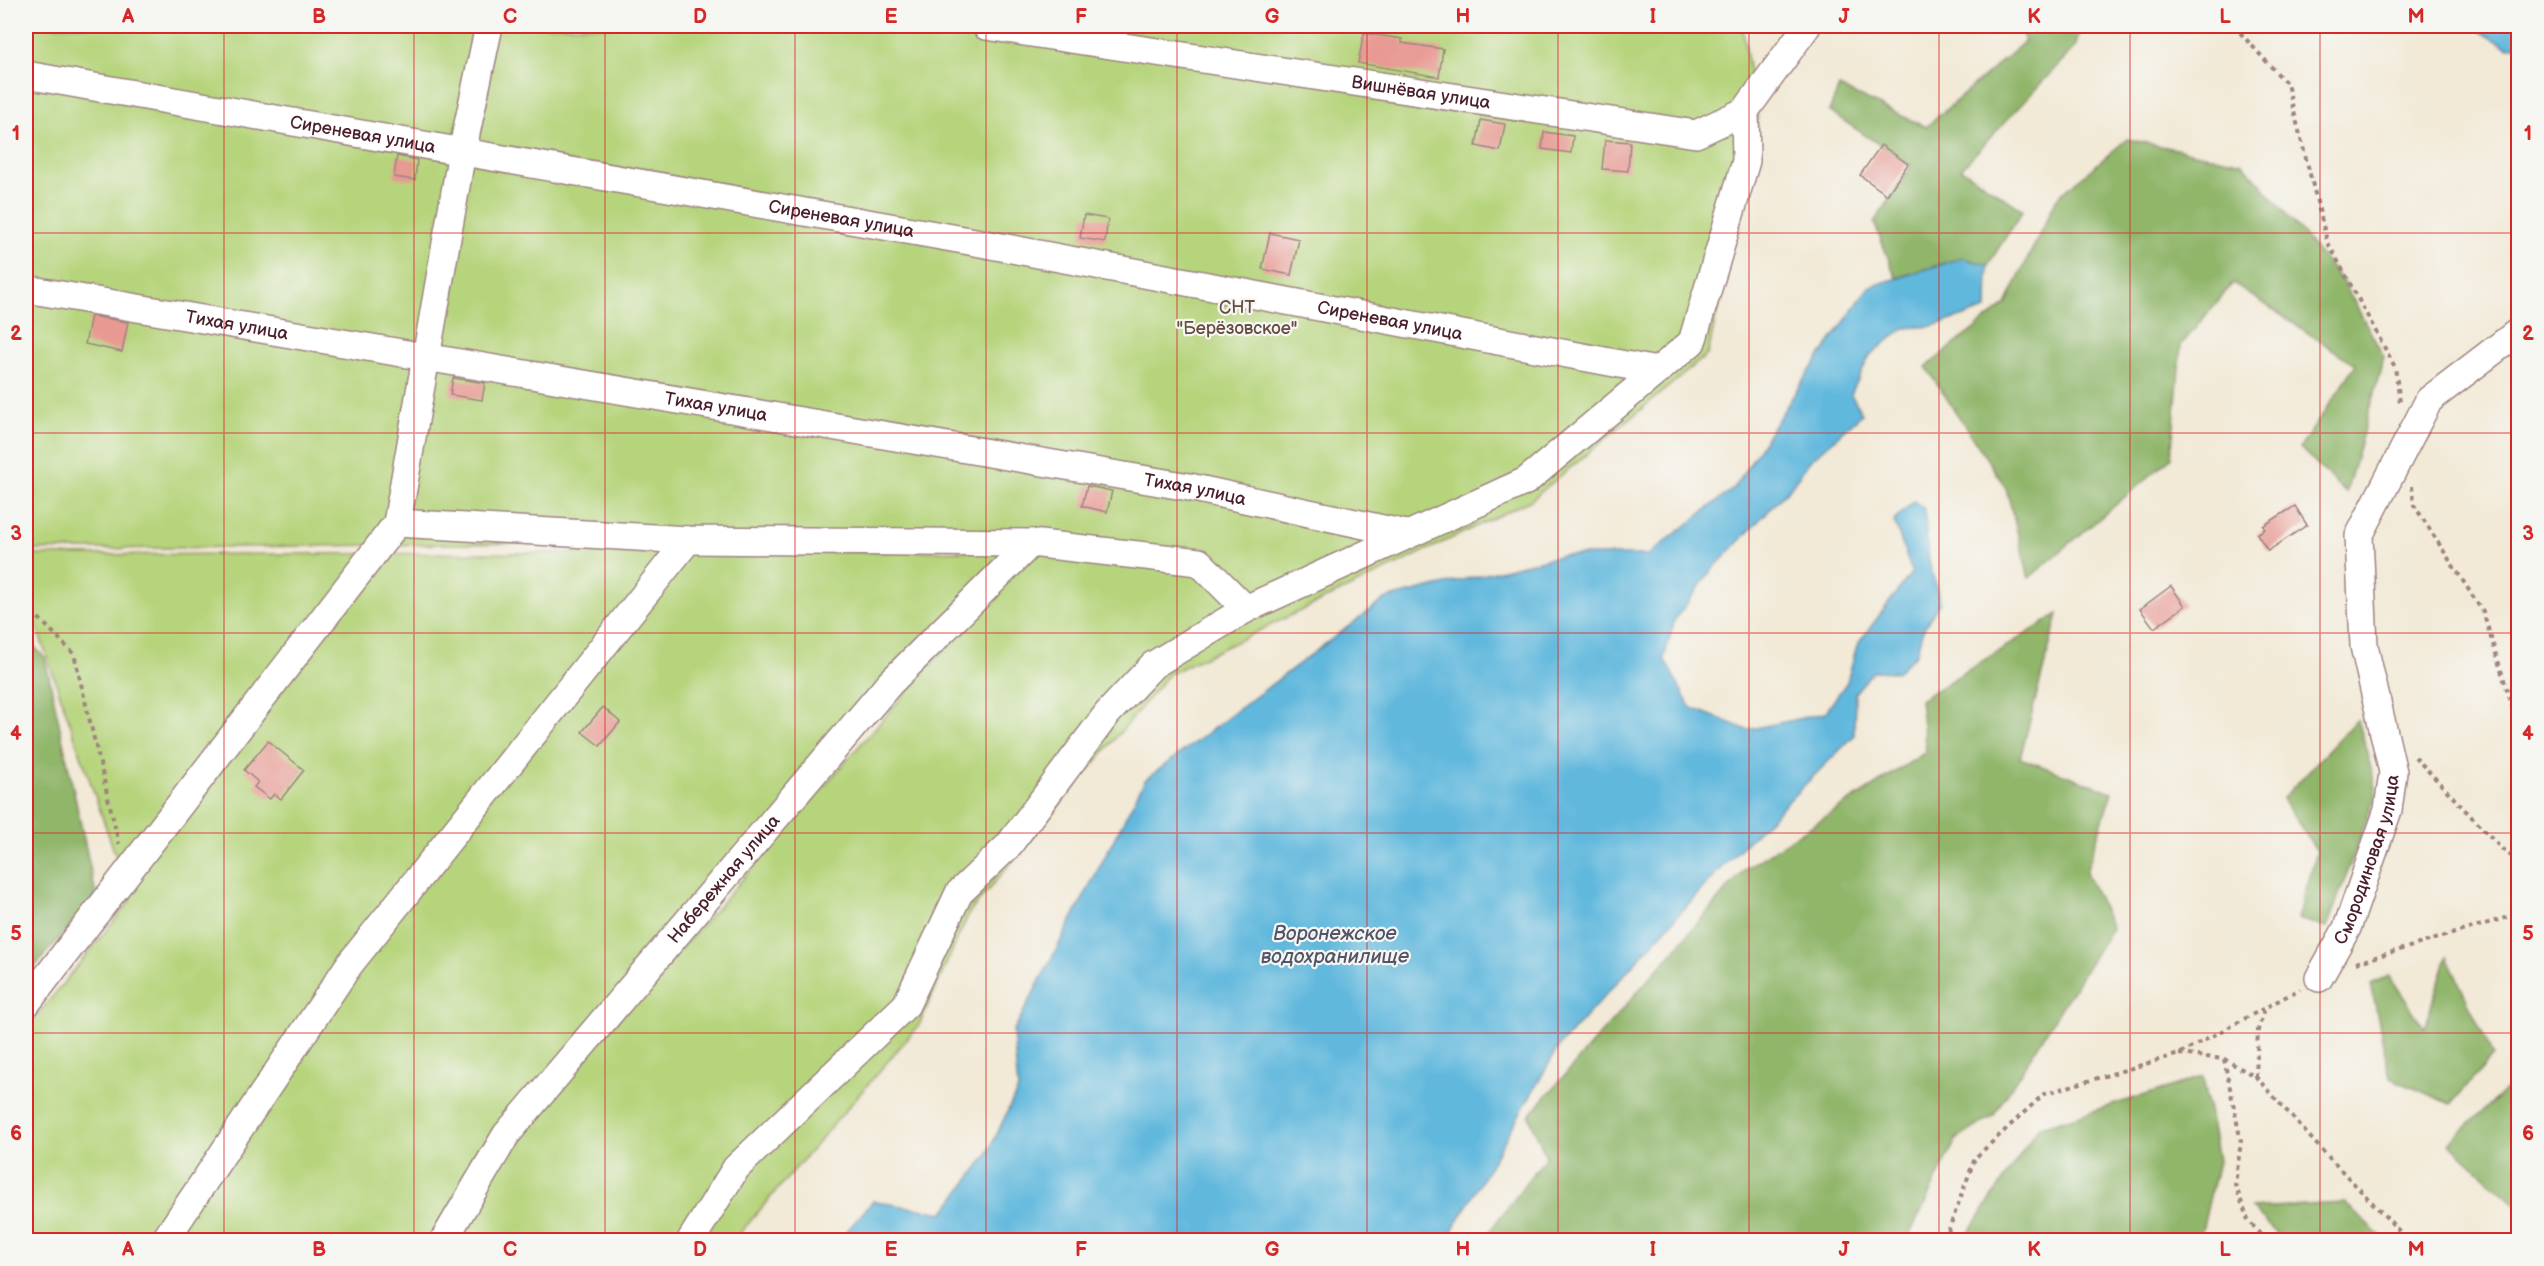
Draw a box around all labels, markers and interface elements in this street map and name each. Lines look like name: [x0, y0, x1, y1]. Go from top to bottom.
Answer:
text: A: [121, 5, 135, 29]
text: B: [312, 5, 326, 29]
text: C: [503, 5, 517, 29]
text: D: [693, 5, 707, 29]
text: E: [885, 5, 898, 29]
text: F: [1075, 5, 1087, 29]
text: G: [1265, 5, 1280, 29]
text: H: [1456, 5, 1470, 29]
text: I: [1650, 5, 1656, 29]
text: J: [1839, 5, 1851, 29]
text: K: [2027, 5, 2041, 29]
text: L: [2219, 5, 2231, 29]
text: M: [2407, 5, 2425, 29]
street label: Вишнёвая улица: [1350, 71, 1492, 113]
street label: Сиреневая улица: [288, 111, 438, 157]
text: 1: [12, 122, 20, 146]
text: 1: [2524, 122, 2532, 146]
street label: Сиреневая улица: [767, 195, 916, 242]
street label: Сиреневая улица: [1316, 296, 1465, 345]
park label: СНТ "Берёзовское": [1177, 297, 1297, 339]
street label: Тихая улица: [184, 306, 290, 344]
text: 2: [10, 322, 22, 346]
text: 2: [2522, 322, 2534, 346]
street label: Тихая улица: [663, 387, 769, 426]
street label: Тихая улица: [1142, 469, 1248, 510]
text: 3: [10, 522, 22, 546]
text: 3: [2522, 522, 2534, 546]
text: 4: [10, 722, 22, 746]
text: 4: [2522, 722, 2534, 746]
street label: Смородиновая улица: [2329, 773, 2403, 948]
street label: Набережная улица: [663, 810, 784, 947]
text: 5: [10, 922, 22, 946]
water label: Воронежское водохранилище: [1261, 922, 1409, 969]
text: 5: [2522, 922, 2534, 946]
text: 6: [10, 1122, 22, 1146]
text: 6: [2522, 1122, 2534, 1146]
text: A: [121, 1238, 135, 1262]
text: B: [312, 1238, 326, 1262]
text: C: [503, 1238, 517, 1262]
text: D: [693, 1238, 707, 1262]
text: E: [885, 1238, 898, 1262]
text: F: [1075, 1238, 1087, 1262]
text: G: [1265, 1238, 1280, 1262]
text: H: [1456, 1238, 1470, 1262]
text: I: [1650, 1238, 1656, 1262]
text: J: [1839, 1238, 1851, 1262]
text: K: [2027, 1238, 2041, 1262]
text: L: [2219, 1238, 2231, 1262]
text: M: [2407, 1238, 2425, 1262]

